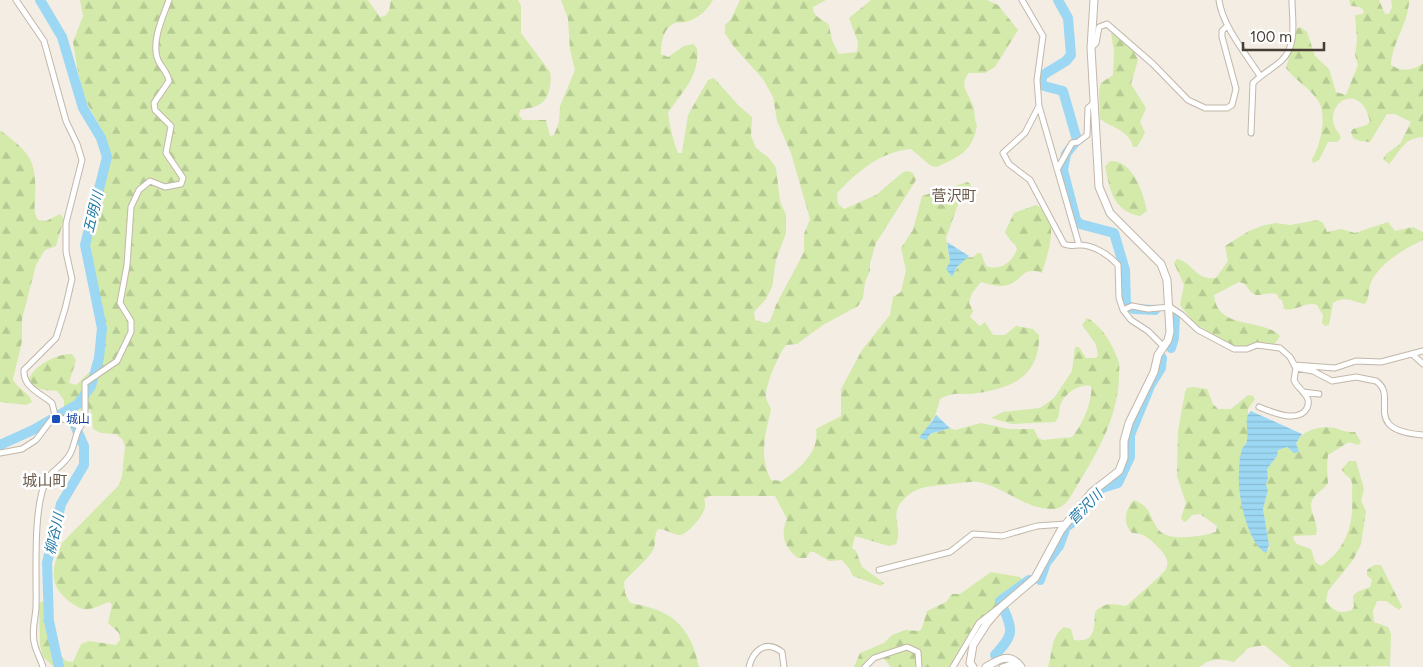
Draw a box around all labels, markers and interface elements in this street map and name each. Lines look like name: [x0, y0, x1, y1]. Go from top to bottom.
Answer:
scale bar: [1243, 20, 1324, 52]
text: 100 m: [1250, 28, 1292, 46]
district label: 菅沢町: [931, 187, 977, 205]
water label: 五明川: [80, 188, 107, 235]
place label: 城山: [66, 412, 90, 426]
marker: 城山: [50, 413, 62, 425]
district label: 城山町: [22, 472, 68, 490]
water label: 菅沢川: [1065, 485, 1107, 528]
water label: 柳谷川: [41, 510, 68, 556]

